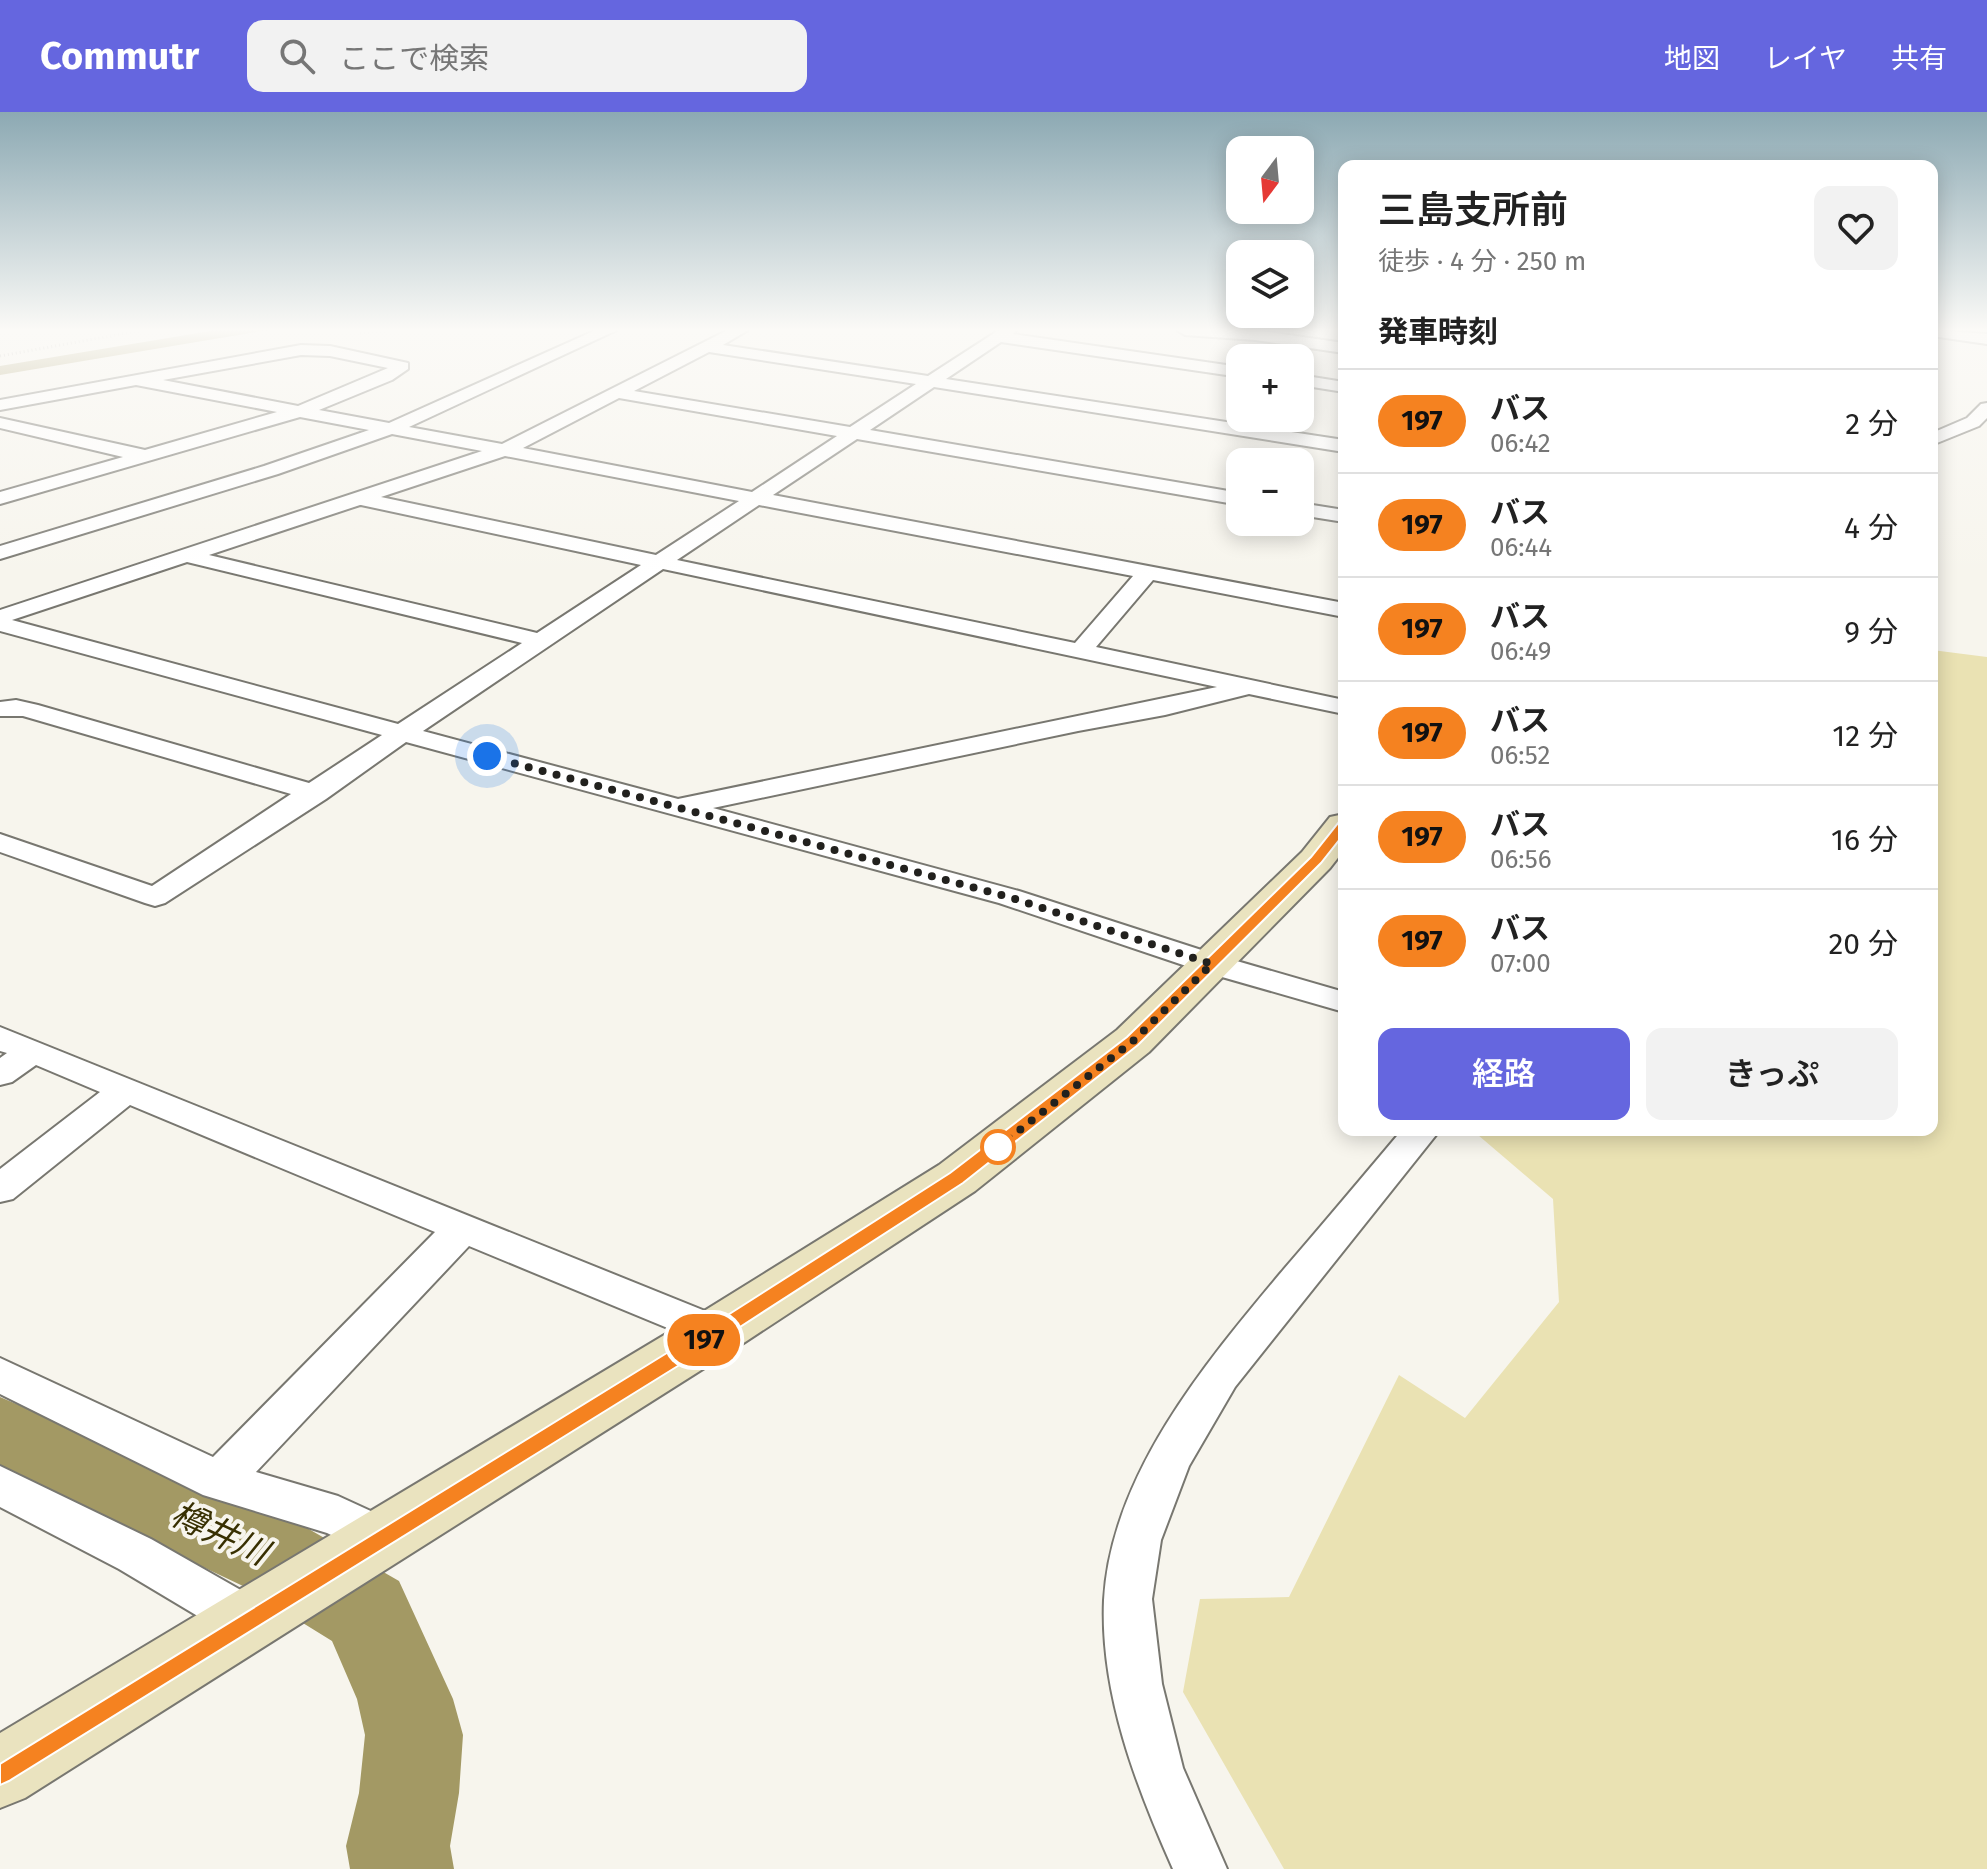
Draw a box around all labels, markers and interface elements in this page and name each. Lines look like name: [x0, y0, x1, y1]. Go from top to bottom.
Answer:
search box: [247, 20, 807, 92]
text: Commutr: [40, 33, 199, 79]
icon: search: [275, 34, 319, 78]
text: ここで検索: [339, 41, 489, 77]
text: 地図: [1664, 42, 1720, 75]
text: レイヤ: [1764, 42, 1847, 75]
text: 共有: [1891, 42, 1947, 75]
north arrow: [1226, 136, 1314, 224]
map controls: [1226, 136, 1314, 536]
button: heart: [1814, 186, 1898, 270]
text: 三島支所前: [1378, 187, 1568, 233]
button: layers: [1226, 240, 1314, 328]
text: 徒歩 · 4 分 · 250 m: [1378, 246, 1586, 277]
text: 発車時刻: [1378, 314, 1498, 350]
button: +: [1226, 344, 1314, 432]
text: バス: [1490, 391, 1550, 427]
text: 197: [1401, 404, 1443, 437]
text: 2 分: [1845, 406, 1898, 442]
text: 06:42: [1490, 428, 1551, 459]
button: −: [1226, 448, 1314, 536]
text: バス: [1490, 495, 1550, 531]
text: 197: [1401, 508, 1443, 541]
text: 4 分: [1844, 510, 1898, 546]
text: 06:44: [1490, 532, 1552, 563]
text: バス: [1490, 599, 1550, 635]
text: 197: [1401, 612, 1443, 645]
text: 9 分: [1844, 614, 1898, 650]
text: 06:49: [1490, 636, 1551, 667]
text: バス: [1490, 703, 1550, 739]
text: 197: [1401, 716, 1443, 749]
text: 12 分: [1832, 718, 1898, 754]
your location: [467, 736, 507, 776]
text: 06:52: [1490, 740, 1550, 771]
text: バス: [1490, 807, 1550, 843]
text: 197: [1401, 820, 1443, 853]
text: 16 分: [1831, 822, 1898, 858]
text: 06:56: [1490, 844, 1552, 875]
text: バス: [1490, 911, 1550, 947]
text: 197: [1401, 924, 1443, 957]
text: 20 分: [1828, 926, 1898, 962]
text: 07:00: [1490, 948, 1551, 979]
button: 経路: [1378, 1028, 1630, 1120]
button: きっぷ: [1646, 1028, 1898, 1120]
unlabelled marker: [981, 1130, 1015, 1164]
line badge: 197: [658, 1314, 750, 1366]
text: 197: [683, 1323, 725, 1356]
water label: 樽井川: [165, 1493, 277, 1575]

